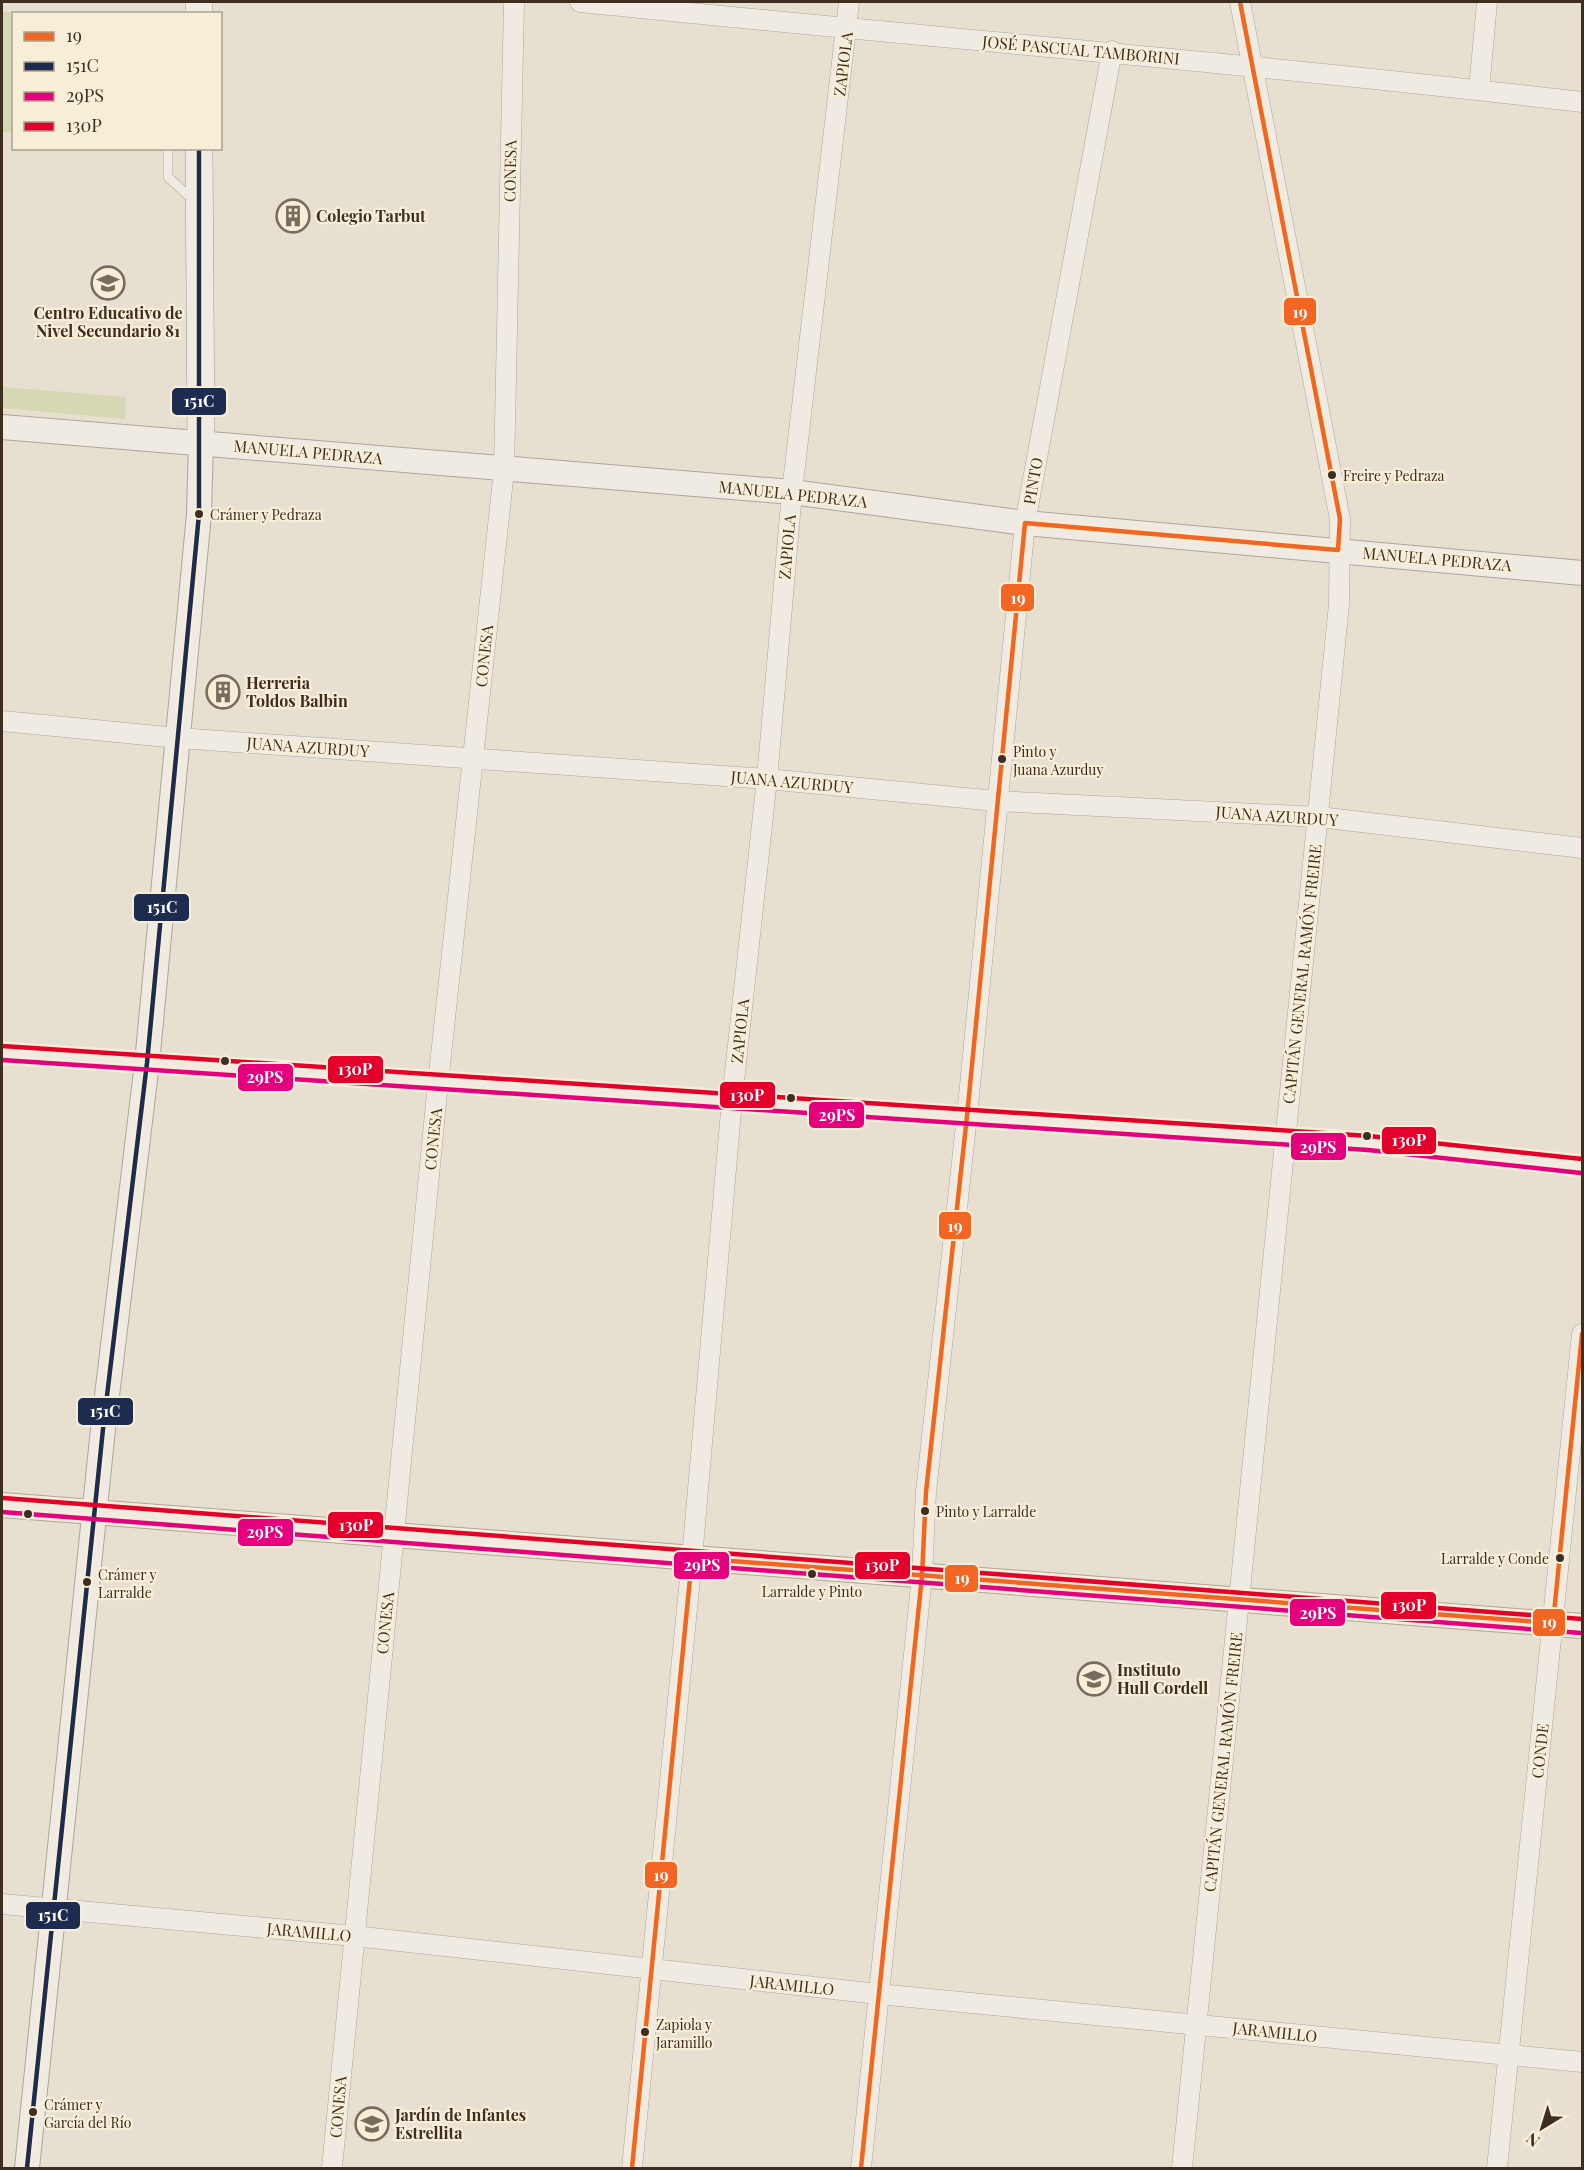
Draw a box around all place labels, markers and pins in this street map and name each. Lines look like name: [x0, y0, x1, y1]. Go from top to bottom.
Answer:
building icon: Colegio Tarbut: [275, 198, 311, 234]
place label: Colegio Tarbut: [316, 205, 426, 226]
school or university icon: Centro Educativo de Nivel Secundario 81: [90, 265, 126, 301]
place label: Centro Educativo de Nivel Secundario 81: [33, 302, 183, 341]
place label: Freire y Pedraza: [1343, 466, 1445, 485]
marker: Freire y Pedraza: [1326, 469, 1338, 481]
place label: Crámer y Pedraza: [210, 505, 322, 524]
marker: Crámer y Pedraza: [193, 508, 205, 520]
place label: Herreria Toldos Balbin: [246, 672, 348, 711]
building icon: Herreria Toldos Balbin: [205, 674, 241, 710]
place label: Pinto y Juana Azurduy: [1012, 742, 1104, 779]
marker: Pinto y Juana Azurduy: [996, 753, 1008, 765]
unlabelled marker: [219, 1055, 231, 1067]
unlabelled marker: [785, 1092, 797, 1104]
unlabelled marker: [1361, 1130, 1373, 1142]
place label: Pinto y Larralde: [936, 1502, 1036, 1521]
marker: Pinto y Larralde: [919, 1505, 931, 1517]
unlabelled marker: [22, 1508, 34, 1520]
place label: Larralde y Conde: [1441, 1549, 1549, 1568]
marker: Larralde y Conde: [1554, 1552, 1566, 1564]
place label: Crámer y Larralde: [98, 1565, 156, 1602]
marker: Larralde y Pinto: [806, 1568, 818, 1580]
marker: Crámer y Larralde: [81, 1576, 93, 1588]
place label: Larralde y Pinto: [762, 1582, 862, 1601]
place label: Instituto Hull Cordell: [1117, 1659, 1208, 1698]
school or university icon: Instituto Hull Cordell: [1076, 1661, 1112, 1697]
place label: Zapiola y Jaramillo: [655, 2015, 713, 2052]
marker: Zapiola y Jaramillo: [639, 2026, 651, 2038]
place label: Crámer y García del Río: [44, 2095, 132, 2132]
place label: Jardín de Infantes Estrellita: [394, 2104, 526, 2143]
marker: Crámer y García del Río: [27, 2106, 39, 2118]
school or university icon: Jardín de Infantes Estrellita: [354, 2106, 390, 2142]

